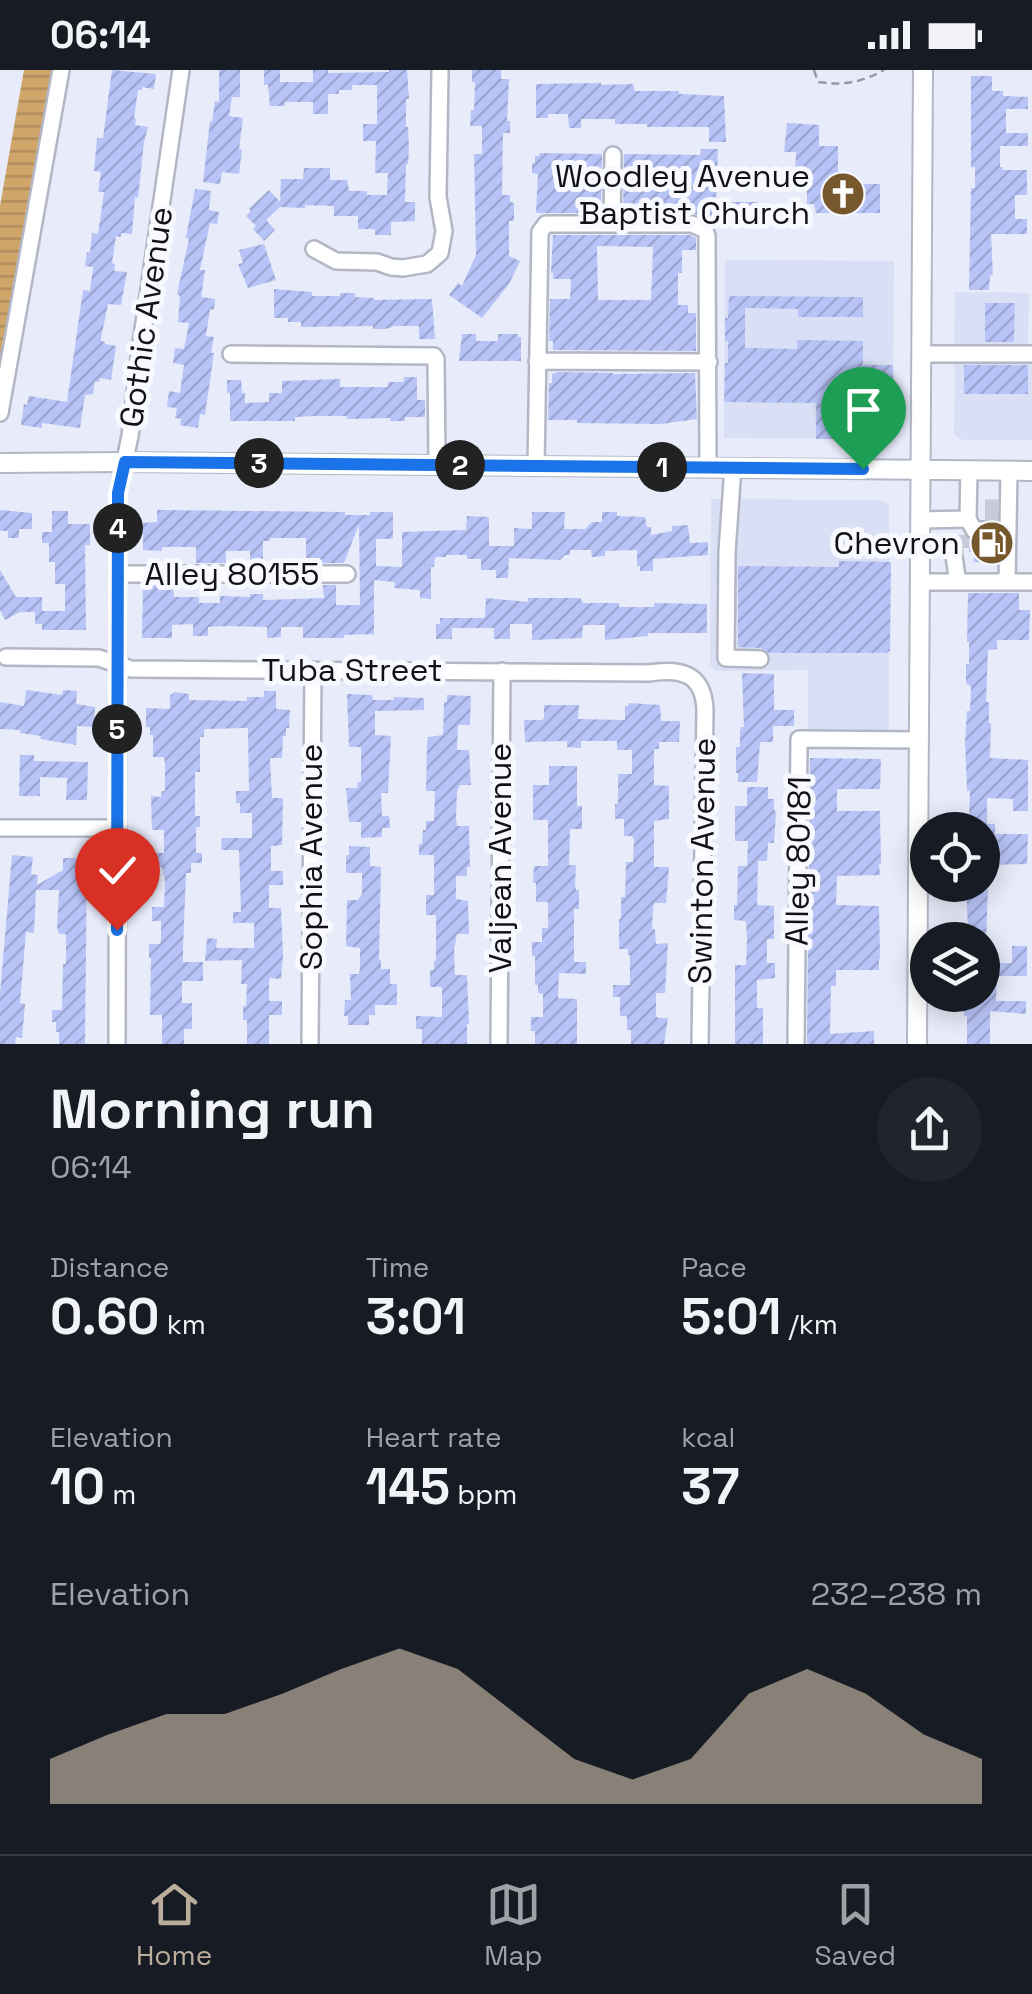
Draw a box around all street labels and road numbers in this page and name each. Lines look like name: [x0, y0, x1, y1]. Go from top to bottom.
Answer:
street label: Gothic Avenue: [111, 204, 181, 430]
street label: Alley 80155: [145, 554, 319, 594]
street label: Tuba Street: [262, 650, 442, 690]
street label: Swinton Avenue: [680, 737, 724, 985]
street label: Valjean Avenue: [480, 743, 520, 973]
street label: Sophia Avenue: [291, 744, 331, 970]
street label: Alley 80181: [777, 776, 819, 946]

